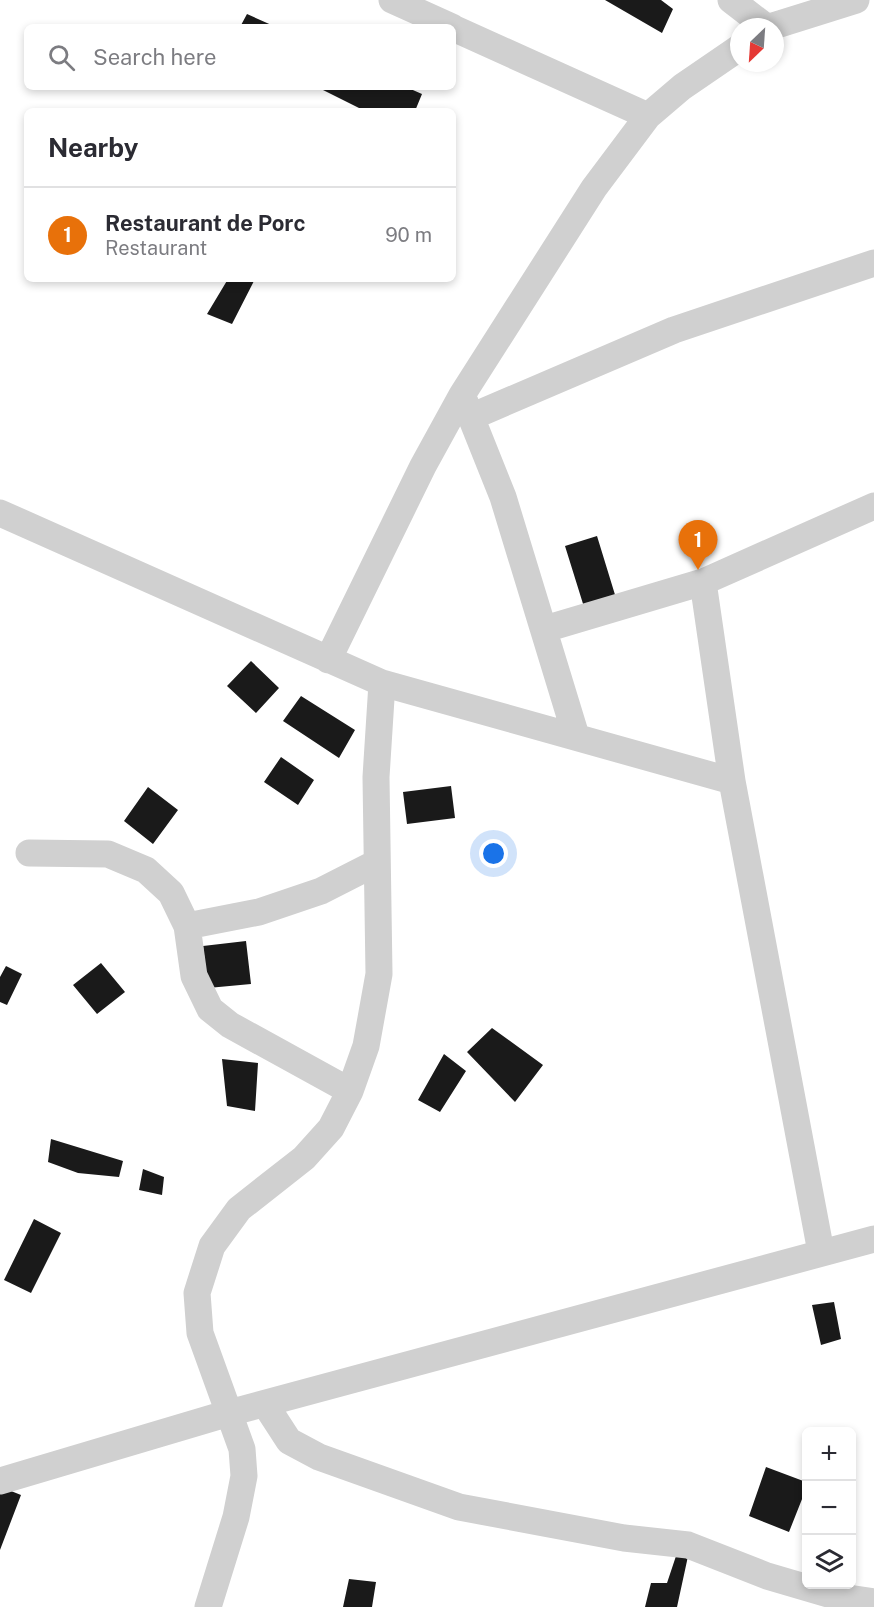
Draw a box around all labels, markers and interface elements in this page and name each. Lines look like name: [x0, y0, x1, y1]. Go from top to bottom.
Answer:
north arrow: [730, 18, 784, 72]
search box: [24, 24, 456, 90]
icon: search: [45, 41, 78, 74]
text: Search here: [93, 44, 217, 70]
text: Nearby: [48, 132, 138, 163]
text: Restaurant de Porc: [105, 210, 305, 236]
text: 1: [63, 223, 72, 247]
text: 90 m: [385, 223, 432, 247]
text: Restaurant: [105, 236, 207, 260]
pin: 1: [678, 520, 718, 570]
your location: [479, 839, 508, 868]
map controls: [802, 1427, 856, 1589]
button: +: [802, 1427, 856, 1481]
button: −: [802, 1481, 856, 1535]
button: layers: [802, 1535, 856, 1589]

